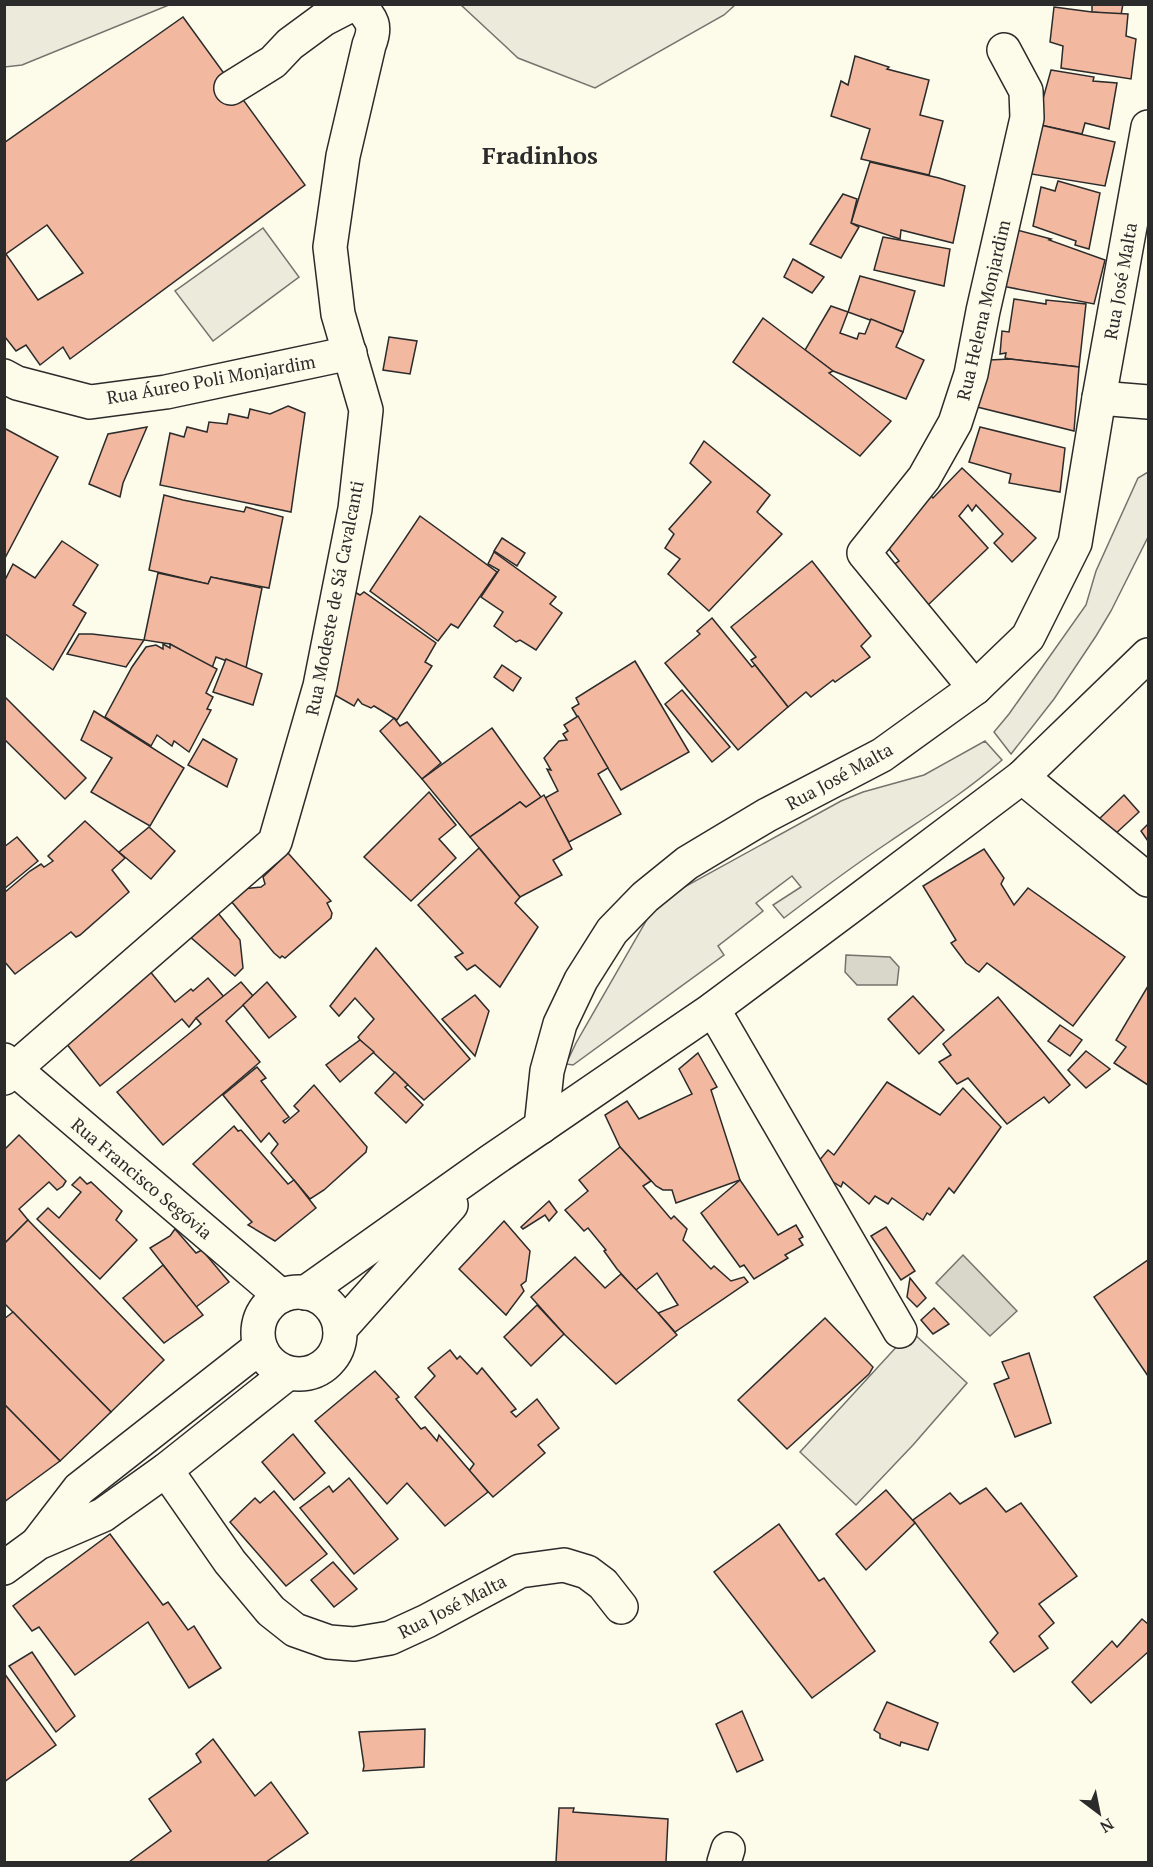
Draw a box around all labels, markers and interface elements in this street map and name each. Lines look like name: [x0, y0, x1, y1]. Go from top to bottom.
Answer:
district label: Fradinhos: [482, 139, 598, 171]
street label: Rua Helena Monjardim: [951, 217, 1016, 403]
street label: Rua José Malta: [1098, 221, 1142, 341]
street label: Rua Áureo Poli Monjardim: [105, 349, 318, 409]
street label: Rua Modeste de Sá Cavalcanti: [299, 478, 369, 718]
street label: Rua José Malta: [781, 737, 897, 815]
street label: Rua Francisco Segóvia: [66, 1112, 218, 1244]
street label: Rua José Malta: [394, 1568, 510, 1644]
north arrow: [1069, 1783, 1129, 1843]
text: N: [1096, 1813, 1118, 1838]

